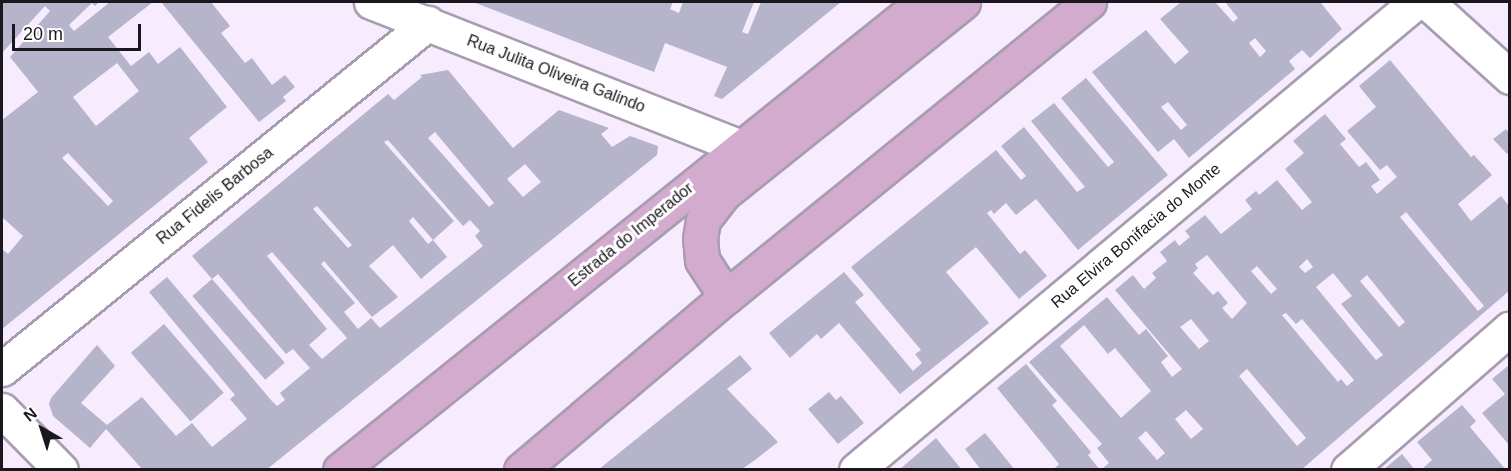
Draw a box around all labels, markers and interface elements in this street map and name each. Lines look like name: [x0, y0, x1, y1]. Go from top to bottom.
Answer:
scale bar: [15, 12, 144, 50]
text: 20 m: [23, 24, 63, 44]
street label: Rua Julita Oliveira Galindo: [464, 31, 648, 117]
street label: Rua Fidelis Barbosa: [153, 143, 277, 249]
street label: Rua Elvira Bonifacia do Monte: [1047, 159, 1225, 313]
street label: Estrada do Imperador: [565, 179, 697, 291]
north arrow: [12, 399, 72, 459]
text: N: [21, 404, 40, 425]

